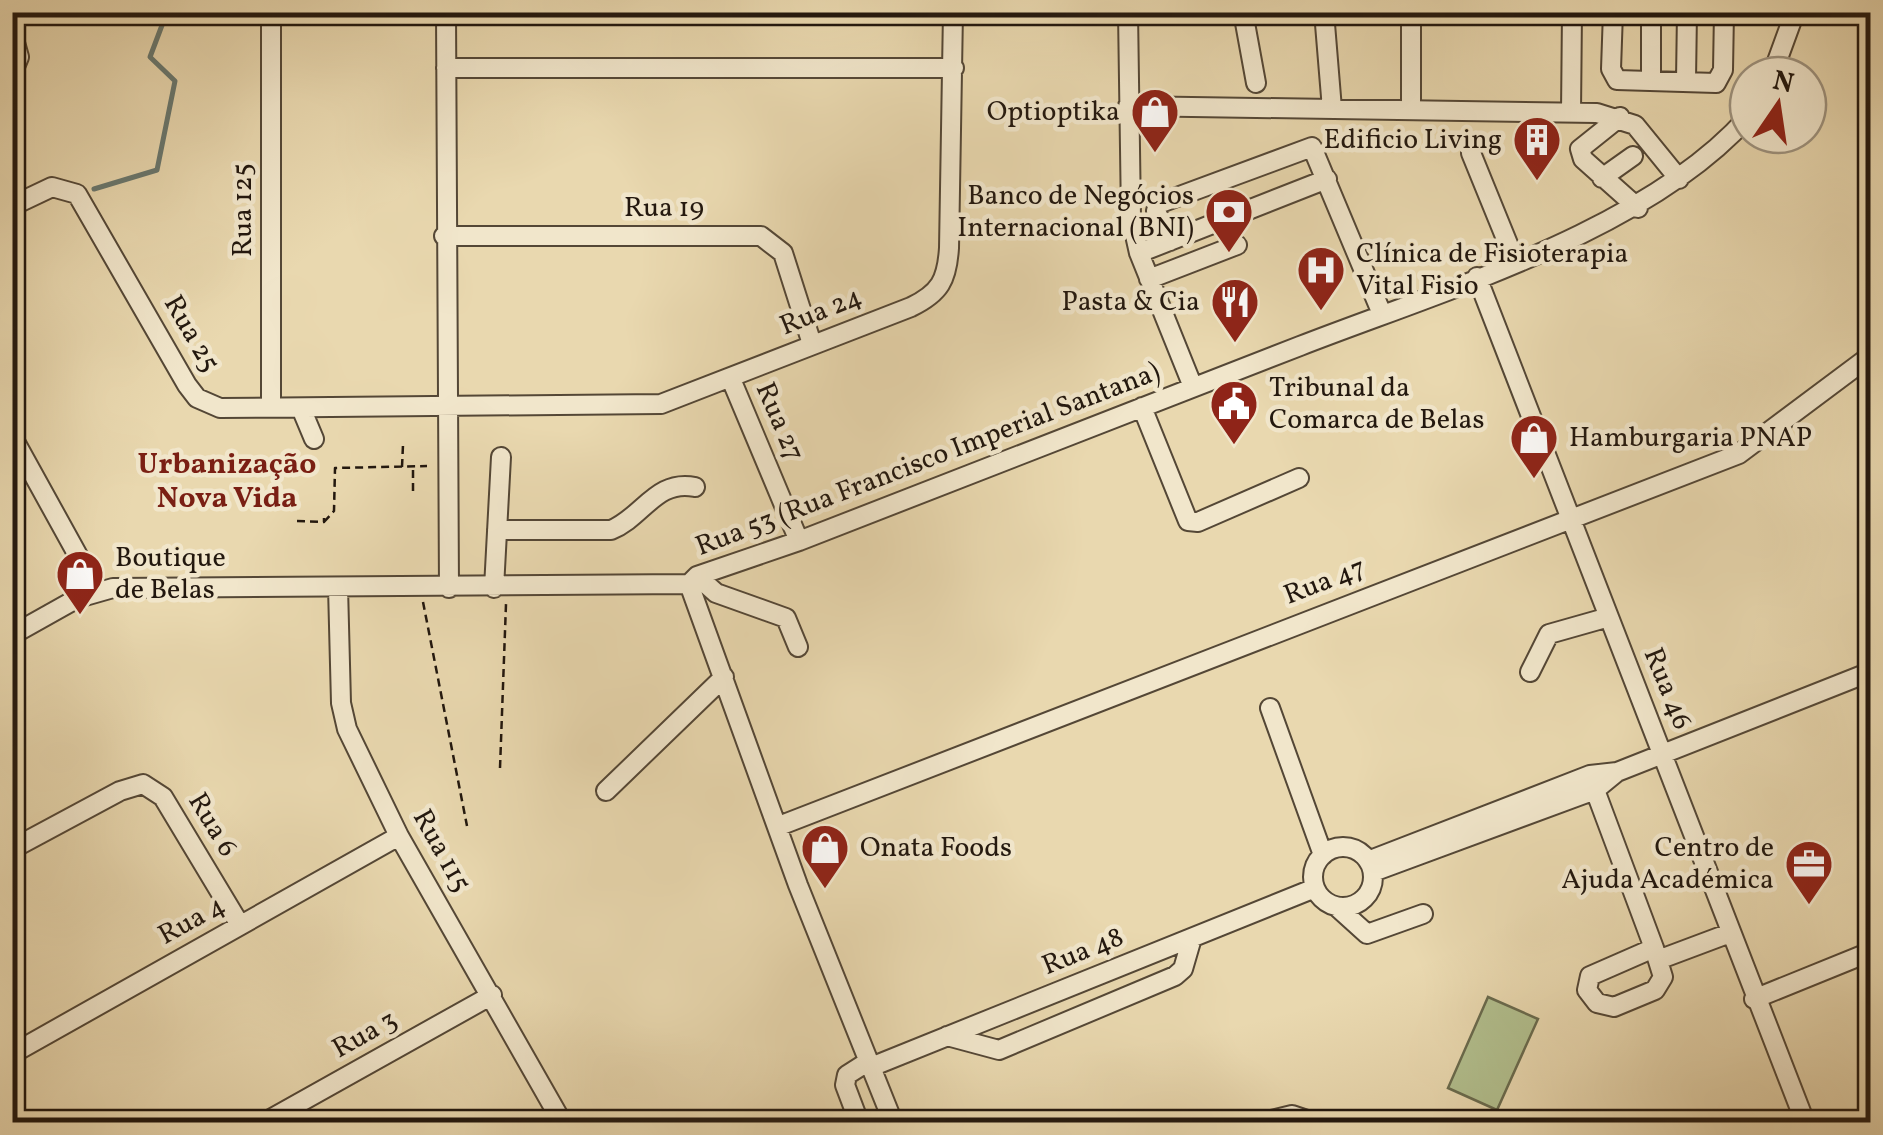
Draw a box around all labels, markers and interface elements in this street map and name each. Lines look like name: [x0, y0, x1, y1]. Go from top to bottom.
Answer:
north arrow: [1728, 55, 1828, 155]
text: N: [1769, 62, 1797, 104]
shop icon: Optioptika: [1129, 86, 1181, 154]
place label: Optioptika: [987, 93, 1120, 132]
building icon: Edificio Living: [1511, 114, 1563, 182]
place label: Edificio Living: [1324, 121, 1502, 160]
street label: Rua 125: [224, 163, 263, 257]
place label: Banco de Negócios Internacional (BNI): [957, 177, 1194, 248]
bank icon: Banco de Negócios Internacional (BNI): [1203, 186, 1255, 254]
street label: Rua 19: [624, 189, 704, 228]
place label: Clínica de Fisioterapia Vital Fisio: [1356, 235, 1628, 306]
hospital icon: Clínica de Fisioterapia Vital Fisio: [1295, 244, 1347, 312]
restaurant icon: Pasta & Cia: [1209, 276, 1261, 344]
street label: Rua 24: [774, 278, 868, 346]
place label: Pasta & Cia: [1061, 283, 1200, 322]
street label: Rua 25: [153, 288, 229, 380]
street label: Rua 53 (Rua Francisco Imperial Santana): [690, 353, 1166, 567]
place label: Tribunal da Comarca de Belas: [1269, 369, 1484, 440]
street label: Rua 27: [745, 376, 813, 468]
public building icon: Tribunal da Comarca de Belas: [1208, 378, 1260, 446]
shop icon: Hamburgaria PNAP: [1508, 412, 1560, 480]
place label: Hamburgaria PNAP: [1569, 419, 1812, 458]
district label: Urbanização Nova Vida: [138, 444, 316, 520]
place label: Boutique de Belas: [115, 539, 226, 610]
shop icon: Boutique de Belas: [54, 548, 106, 616]
street label: Rua 47: [1278, 549, 1372, 615]
street label: Rua 46: [1633, 642, 1701, 736]
street label: Rua 6: [178, 786, 246, 864]
street label: Rua 115: [402, 802, 480, 900]
shop icon: Onata Foods: [799, 822, 851, 890]
place label: Onata Foods: [860, 829, 1012, 868]
place label: Centro de Ajuda Académica: [1561, 829, 1774, 900]
office icon: Centro de Ajuda Académica: [1783, 838, 1835, 906]
street label: Rua 4: [151, 887, 233, 955]
street label: Rua 48: [1036, 918, 1130, 986]
street label: Rua 3: [325, 1001, 405, 1069]

